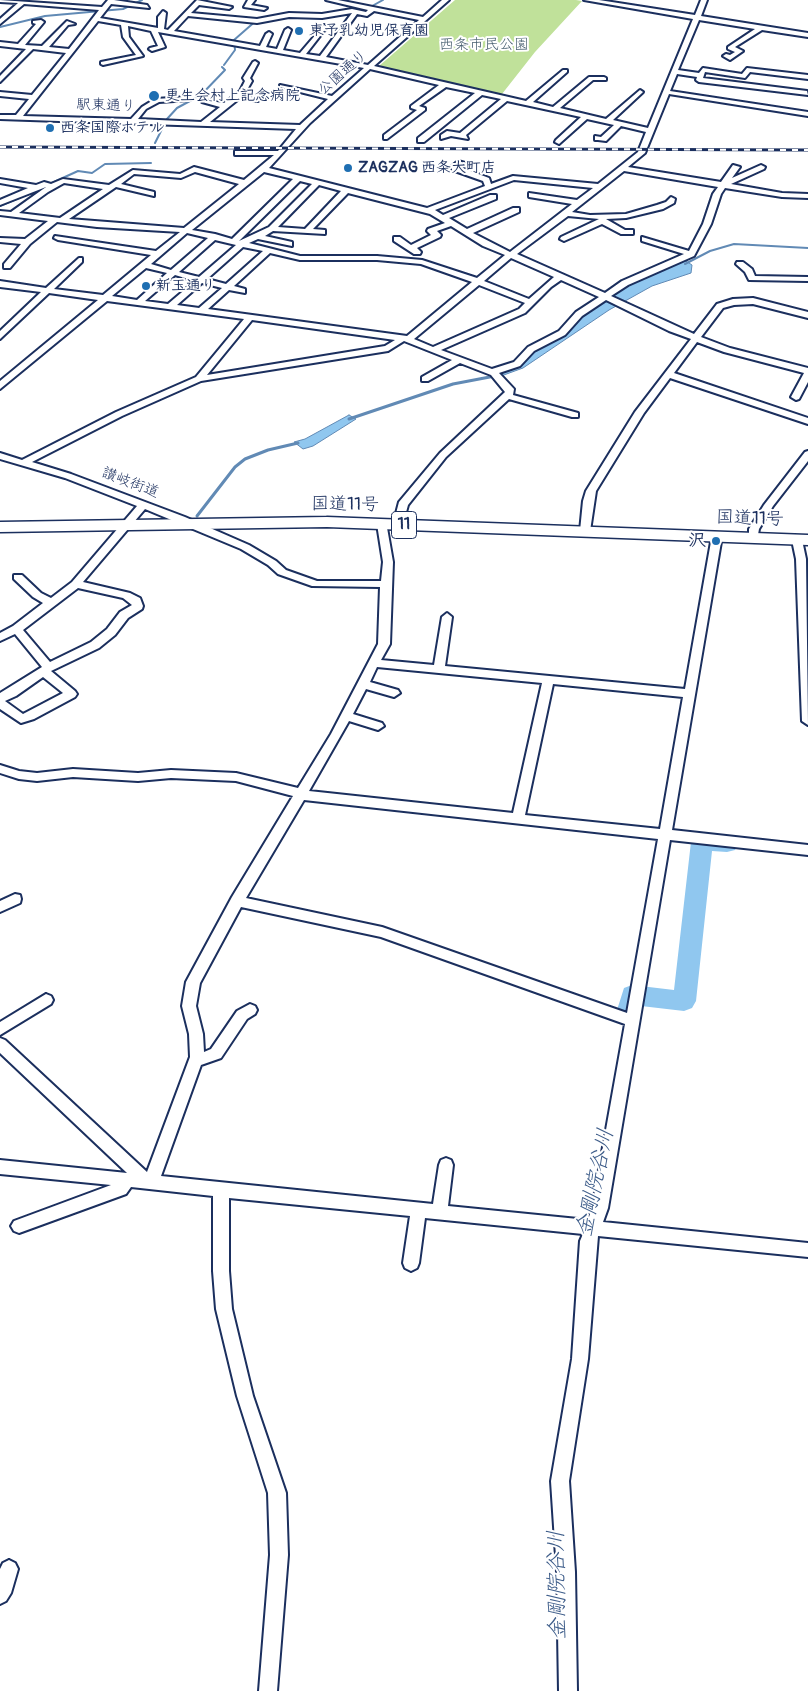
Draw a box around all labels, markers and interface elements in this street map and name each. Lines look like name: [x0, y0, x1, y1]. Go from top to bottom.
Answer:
place label: 東予乳幼児保育園: [309, 22, 429, 40]
marker: 東予乳幼児保育園: [293, 25, 305, 37]
park label: 西条市民公園: [439, 36, 529, 54]
street label: 公園通り: [314, 47, 372, 99]
place label: 更生会村上記念病院: [165, 87, 300, 105]
marker: 更生会村上記念病院: [147, 89, 161, 103]
street label: 駅東通り: [76, 96, 136, 116]
place label: 西条国際ホテル: [60, 119, 165, 137]
marker: 西条国際ホテル: [44, 122, 56, 134]
place label: ZAGZAG 西条大町店: [358, 159, 496, 177]
marker: ZAGZAG 西条大町店: [342, 162, 354, 174]
place label: 新玉通り: [156, 277, 216, 295]
marker: 新玉通り: [140, 280, 152, 292]
street label: 讃岐街道: [99, 464, 161, 502]
street label: 国道11号: [311, 494, 379, 516]
street label: 国道11号: [716, 507, 784, 531]
road number: 11: [392, 512, 416, 538]
place label: 沢: [688, 530, 706, 552]
marker: 沢: [710, 535, 722, 547]
water label: 金剛院谷川: [572, 1126, 620, 1240]
water label: 金剛院谷川: [544, 1530, 572, 1640]

